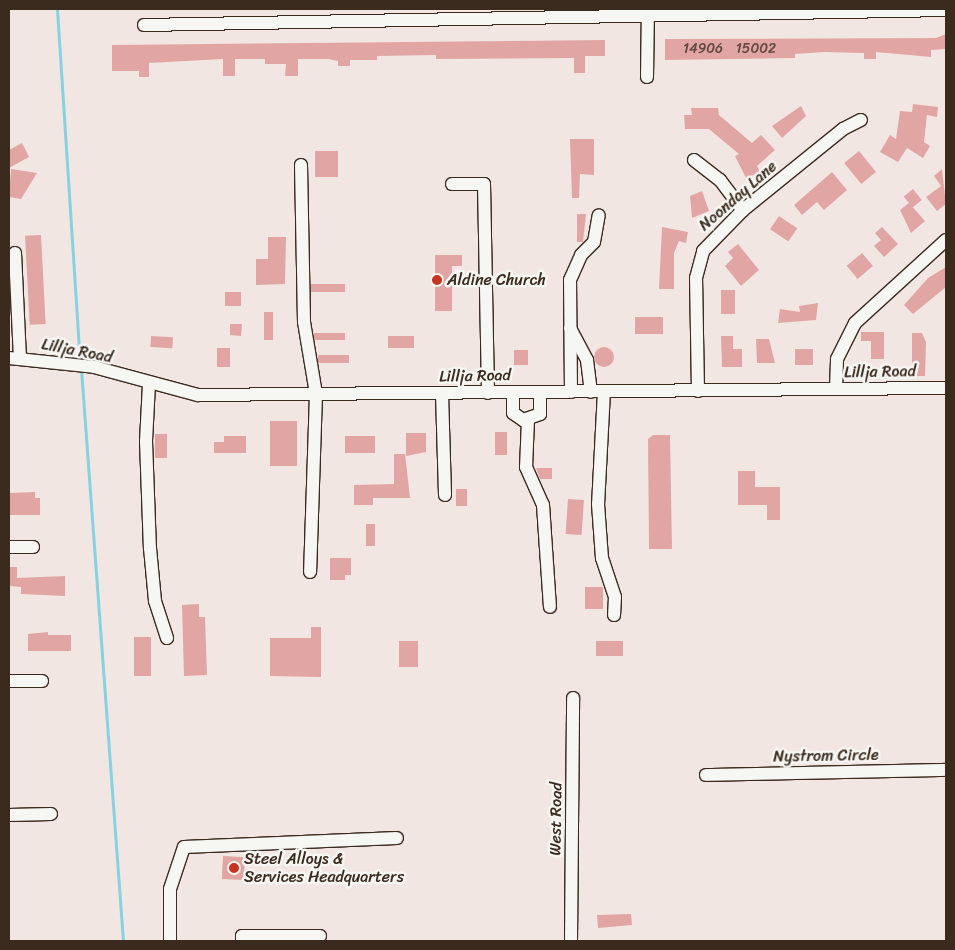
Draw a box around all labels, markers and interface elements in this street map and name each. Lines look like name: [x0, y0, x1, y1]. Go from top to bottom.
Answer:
house number: 14906: [683, 41, 723, 57]
house number: 15002: [736, 41, 776, 57]
street label: Noonday Lane: [695, 157, 781, 235]
place label: Aldine Church: [447, 270, 546, 290]
marker: Aldine Church: [431, 274, 443, 286]
street label: Lillja Road: [40, 335, 114, 367]
street label: Lillja Road: [844, 362, 916, 382]
street label: Lillja Road: [439, 366, 511, 386]
street label: Nystrom Circle: [773, 745, 879, 767]
street label: West Road: [546, 782, 566, 856]
place label: Steel Alloys & Services Headquarters: [244, 849, 403, 887]
marker: Steel Alloys & Services Headquarters: [228, 862, 240, 874]

